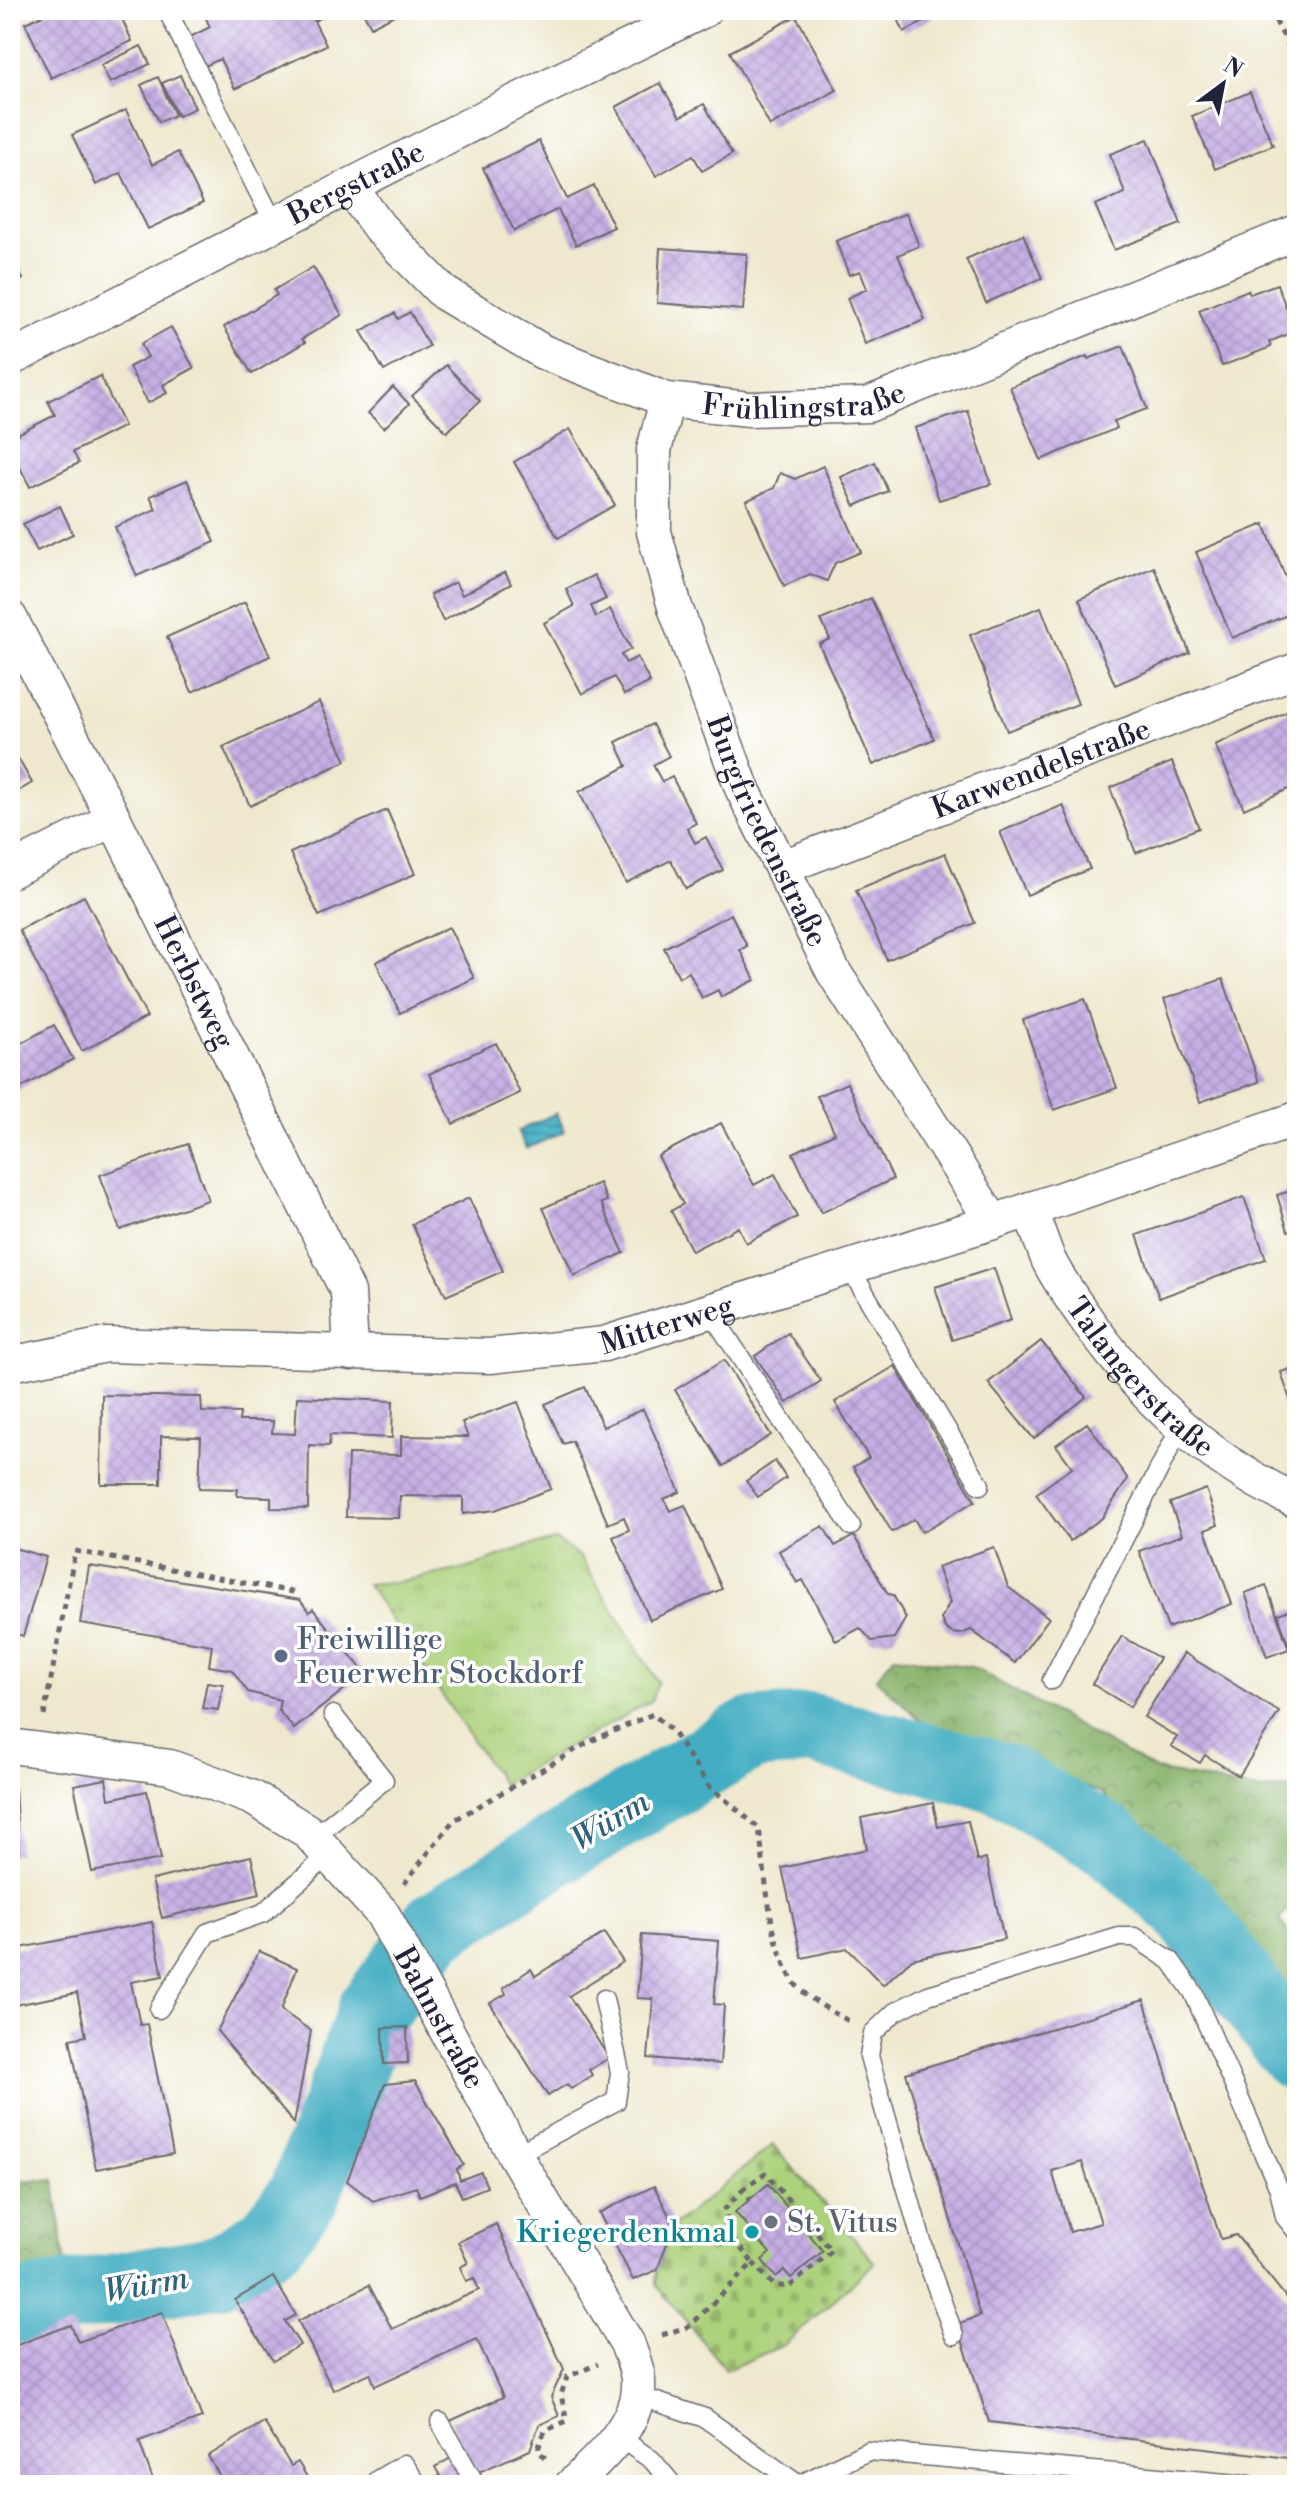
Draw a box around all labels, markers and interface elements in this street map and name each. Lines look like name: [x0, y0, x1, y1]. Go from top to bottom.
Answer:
north arrow: [1183, 44, 1263, 124]
text: N: [1218, 52, 1248, 85]
street label: Bergstraße: [281, 133, 431, 235]
street label: Frühlingstraße: [700, 374, 911, 429]
street label: Burgfriedenstraße: [697, 710, 836, 953]
street label: Karwendelstraße: [926, 710, 1156, 828]
street label: Herbstweg: [145, 909, 243, 1056]
street label: Mitterweg: [595, 1287, 738, 1364]
street label: Talangerstraße: [1057, 1290, 1222, 1466]
place label: Freiwillige Feuerwehr Stockdorf: [297, 1621, 584, 1693]
marker: Freiwillige Feuerwehr Stockdorf: [272, 1647, 290, 1665]
water label: Würm: [564, 1781, 658, 1860]
street label: Bahnstraße: [384, 1940, 493, 2096]
place label: St. Vitus: [787, 2204, 898, 2242]
marker: St. Vitus: [762, 2213, 780, 2231]
place label: Kriegerdenkmal: [516, 2214, 736, 2252]
marker: Kriegerdenkmal: [743, 2223, 761, 2241]
water label: Würm: [101, 2258, 192, 2312]

